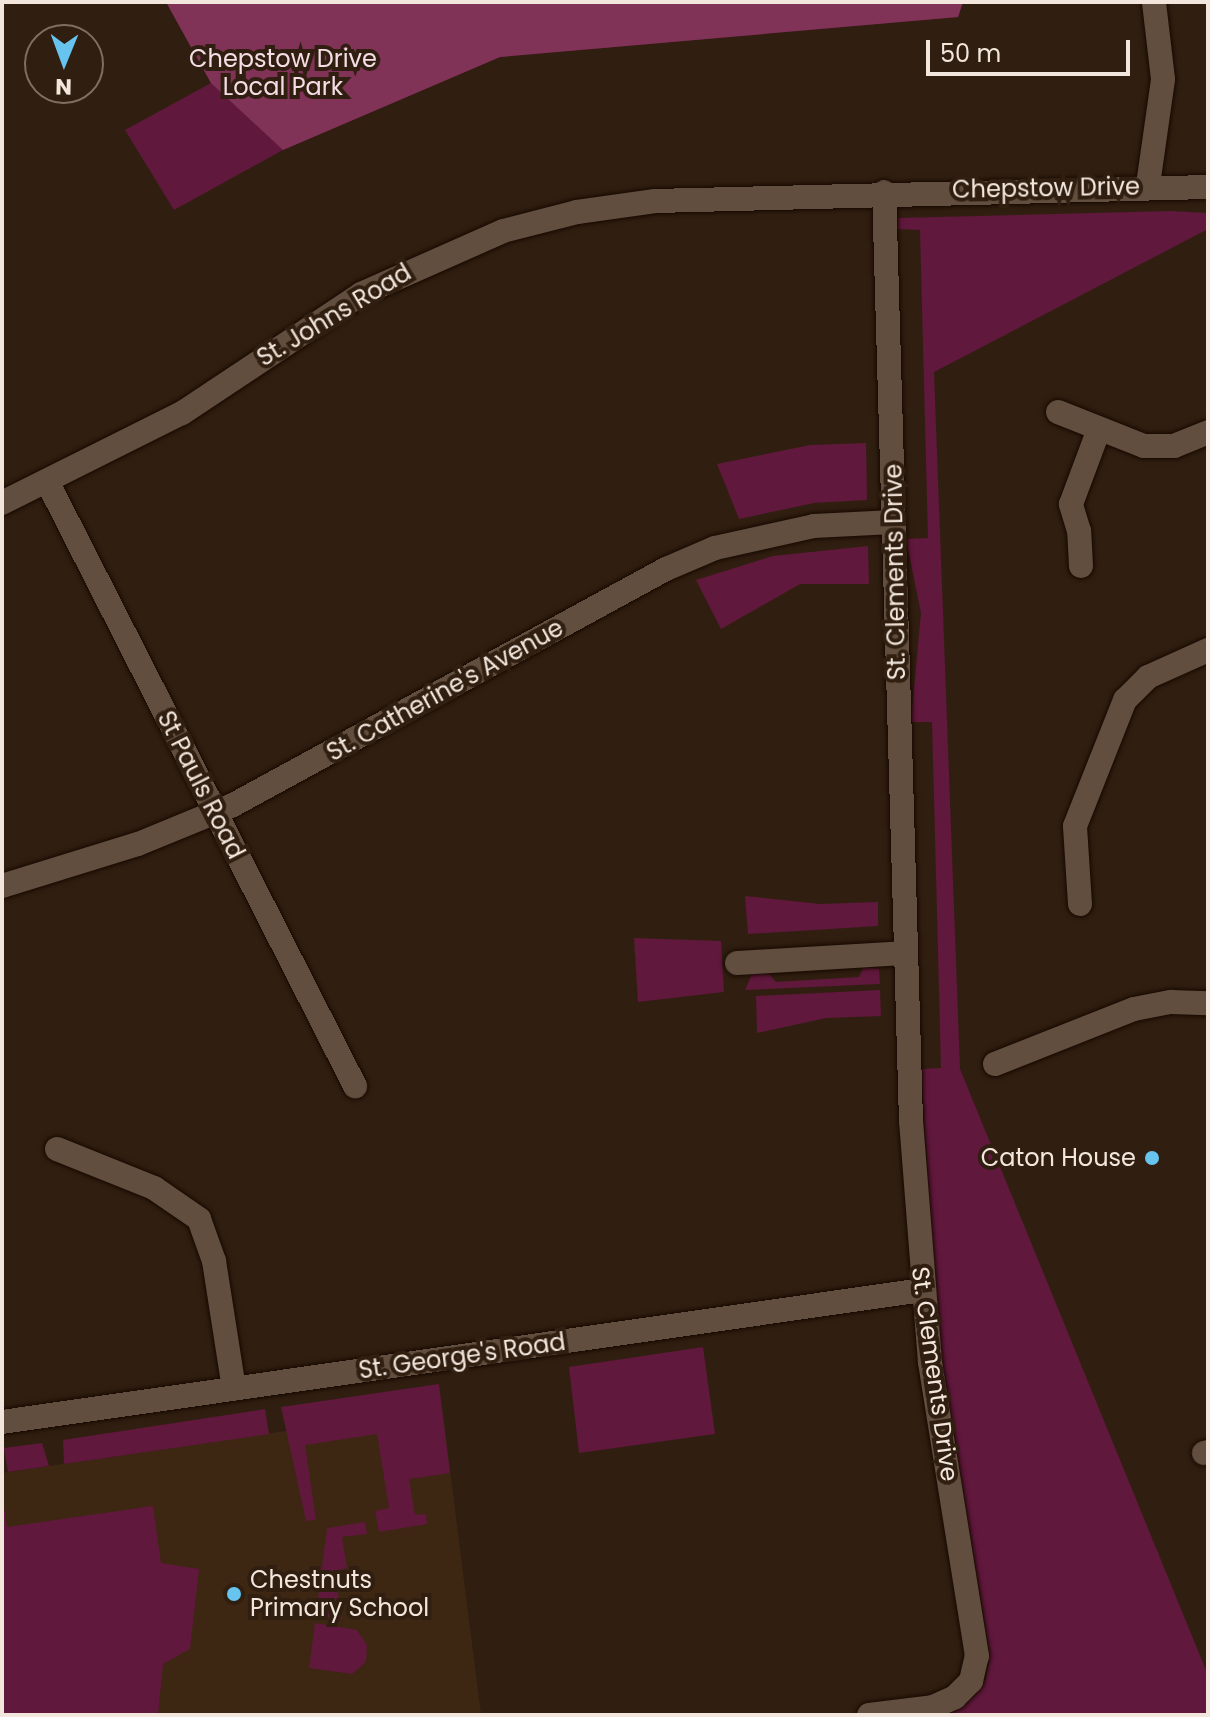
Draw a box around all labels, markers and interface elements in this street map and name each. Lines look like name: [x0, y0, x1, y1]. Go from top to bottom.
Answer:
north arrow: [24, 24, 104, 104]
scale bar: [930, 24, 1134, 74]
text: 50 m: [940, 37, 1001, 70]
park label: Chepstow Drive Local Park: [189, 45, 377, 101]
text: N: [55, 71, 72, 102]
street label: Chepstow Drive: [952, 172, 1140, 204]
street label: St. Johns Road: [252, 258, 416, 372]
street label: St. Clements Drive: [879, 464, 911, 680]
street label: St. Catherine's Avenue: [322, 613, 568, 767]
street label: St Pauls Road: [151, 706, 251, 864]
place label: Caton House: [981, 1144, 1136, 1172]
marker: Caton House: [1143, 1149, 1161, 1167]
street label: St. Clements Drive: [906, 1265, 964, 1483]
street label: St. George's Road: [357, 1327, 567, 1385]
place label: Chestnuts Primary School: [250, 1566, 429, 1622]
marker: Chestnuts Primary School: [225, 1585, 243, 1603]

